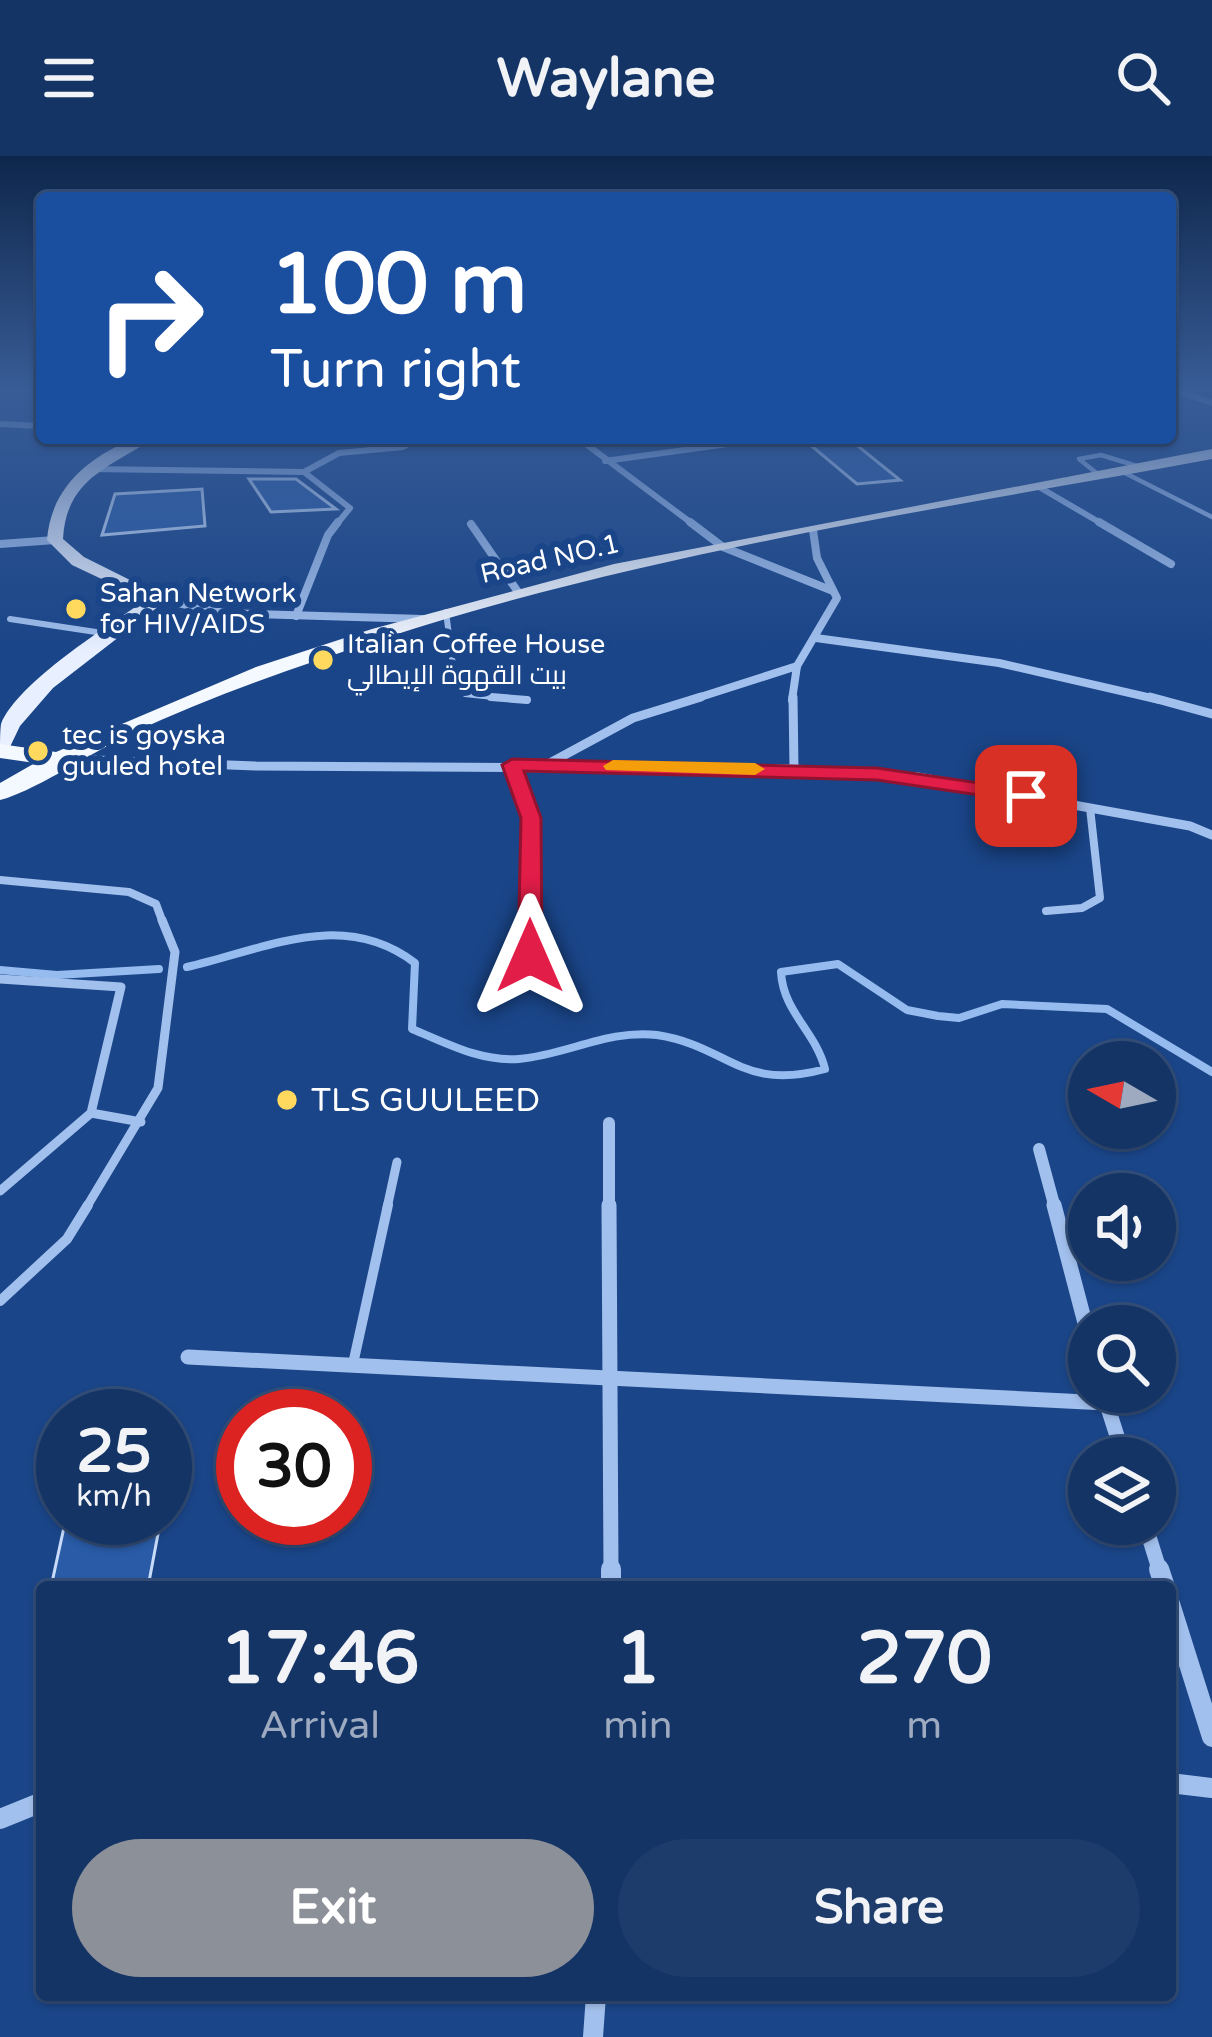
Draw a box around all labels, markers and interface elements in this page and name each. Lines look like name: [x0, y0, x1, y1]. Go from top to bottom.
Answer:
icon: menu: [36, 45, 102, 111]
icon: search: [1110, 45, 1176, 111]
text: Waylane: [497, 46, 715, 111]
text: 100 m: [270, 235, 527, 336]
icon: right: [72, 240, 228, 396]
text: Turn right: [270, 337, 521, 402]
street label: Road NO.1: [477, 527, 623, 591]
place label: Sahan Network for HIV/AIDS: [100, 577, 296, 641]
marker: Sahan Network for HIV/AIDS: [63, 596, 89, 622]
place label: Italian Coffee House بيت القهوة الإيطالي: [347, 628, 605, 696]
marker: Italian Coffee House بيت القهوة الإيطالي: [310, 647, 336, 673]
place label: tec is goyska guuled hotel: [62, 719, 226, 783]
marker: tec is goyska guuled hotel: [25, 738, 51, 764]
pin: [975, 745, 1077, 847]
icon: arrive: [993, 763, 1059, 829]
position arrow: [467, 893, 593, 1019]
north arrow: [1068, 1041, 1176, 1149]
map controls: [1068, 1041, 1176, 1545]
place label: TLS GUULEED: [311, 1081, 540, 1120]
marker: TLS GUULEED: [274, 1087, 300, 1113]
button: sound: [1068, 1173, 1176, 1281]
button: search: [1068, 1305, 1176, 1413]
speed limit sign: 30: [216, 1389, 372, 1545]
text: 25: [76, 1416, 152, 1488]
button: layers: [1068, 1437, 1176, 1545]
text: km/h: [76, 1478, 152, 1515]
text: 17:46: [220, 1616, 419, 1703]
text: 1: [615, 1616, 661, 1703]
text: 270: [856, 1616, 992, 1703]
text: Arrival: [259, 1702, 380, 1749]
text: min: [603, 1702, 673, 1749]
text: m: [906, 1702, 942, 1749]
button: Exit: [72, 1839, 594, 1977]
button: Share: [618, 1839, 1140, 1977]

